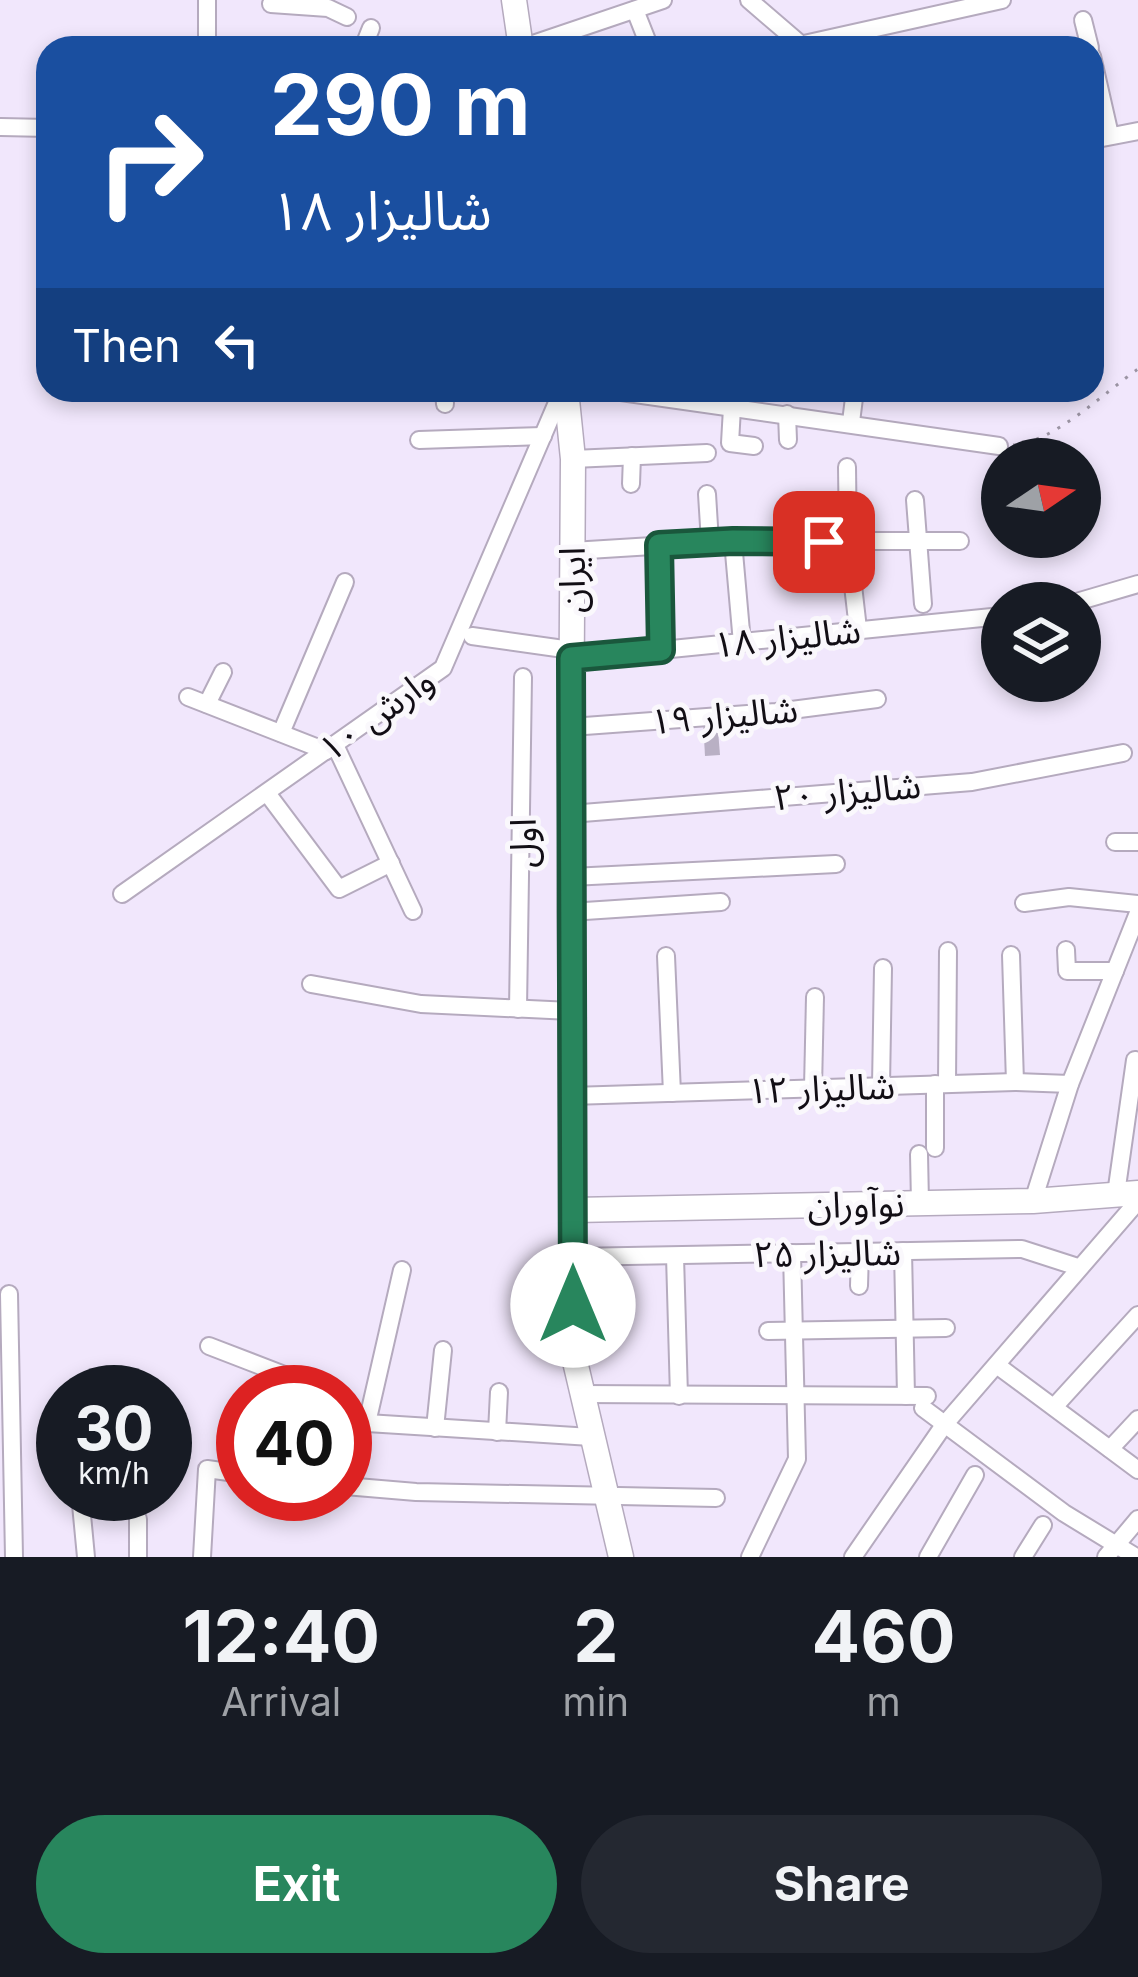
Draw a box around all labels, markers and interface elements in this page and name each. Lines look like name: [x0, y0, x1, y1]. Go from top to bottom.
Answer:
text: 290 m: [270, 54, 531, 155]
icon: right: [72, 84, 228, 240]
text: شالیزار ۱۸: [270, 178, 492, 243]
icon: left: [204, 312, 270, 378]
text: Then: [72, 318, 180, 373]
north arrow: [981, 438, 1101, 558]
map controls: [981, 438, 1101, 702]
pin: [773, 491, 875, 593]
icon: arrive: [791, 509, 857, 575]
street label: ایران: [550, 547, 594, 613]
button: layers: [981, 582, 1101, 702]
street label: شالیزار ۱۸: [711, 607, 863, 667]
street label: وارش ۱۰: [310, 658, 442, 770]
street label: شالیزار ۱۹: [648, 687, 800, 743]
street label: شالیزار ۲۰: [771, 763, 923, 819]
street label: اول: [501, 818, 545, 868]
street label: شالیزار ۱۲: [746, 1063, 896, 1113]
street label: نوآوران: [807, 1181, 905, 1227]
street label: شالیزار ۲۵: [753, 1230, 901, 1276]
position arrow: [510, 1242, 636, 1368]
speed limit sign: 40: [216, 1365, 372, 1521]
text: 30: [74, 1392, 154, 1464]
text: km/h: [78, 1455, 150, 1491]
text: 12:40: [182, 1592, 380, 1679]
text: 2: [573, 1592, 619, 1679]
text: 460: [812, 1592, 956, 1679]
text: Arrival: [221, 1678, 341, 1725]
text: min: [563, 1678, 629, 1725]
text: m: [866, 1678, 901, 1725]
button: Exit: [36, 1815, 557, 1953]
button: Share: [581, 1815, 1102, 1953]

